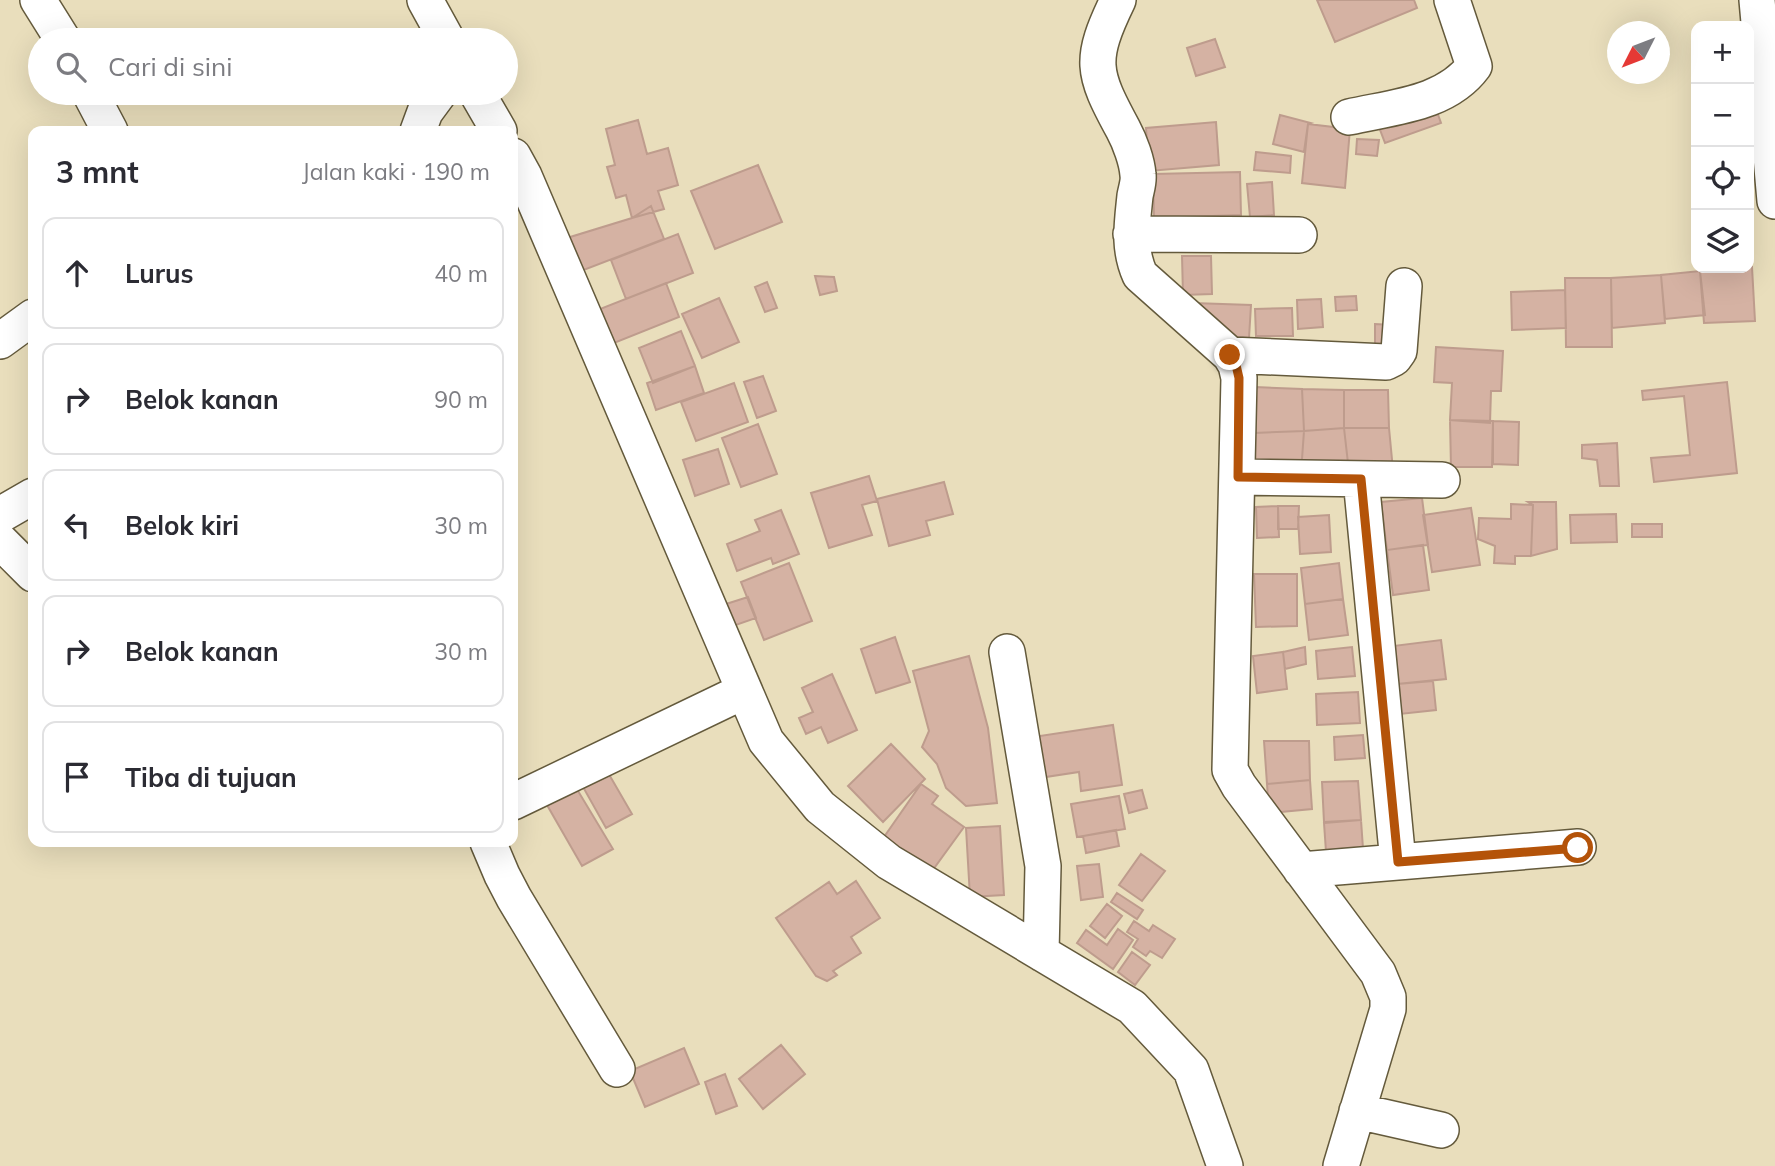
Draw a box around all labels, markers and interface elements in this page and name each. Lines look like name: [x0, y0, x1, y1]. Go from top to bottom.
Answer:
north arrow: [1607, 21, 1670, 84]
map controls: [1691, 21, 1754, 273]
button: +: [1691, 21, 1754, 84]
search box: [28, 28, 518, 105]
icon: search: [52, 48, 90, 86]
text: Cari di sini: [108, 50, 232, 83]
button: −: [1691, 84, 1754, 147]
button: locate: [1691, 147, 1754, 210]
text: 3 mnt: [56, 153, 139, 191]
text: Jalan kaki · 190 m: [302, 157, 490, 186]
button: layers: [1691, 210, 1754, 273]
icon: ahead: [58, 254, 96, 292]
text: Lurus: [125, 257, 194, 290]
text: 40 m: [434, 259, 488, 288]
route end: [1214, 339, 1245, 370]
icon: right: [58, 380, 96, 418]
text: Belok kanan: [125, 383, 279, 416]
text: 90 m: [434, 385, 488, 414]
icon: left: [58, 506, 96, 544]
text: Belok kiri: [125, 509, 239, 542]
text: 30 m: [434, 511, 488, 540]
icon: right: [58, 632, 96, 670]
text: Belok kanan: [125, 635, 279, 668]
text: 30 m: [434, 637, 488, 666]
icon: arrive: [58, 758, 96, 796]
text: Tiba di tujuan: [125, 761, 297, 794]
route start: [1562, 832, 1593, 863]

